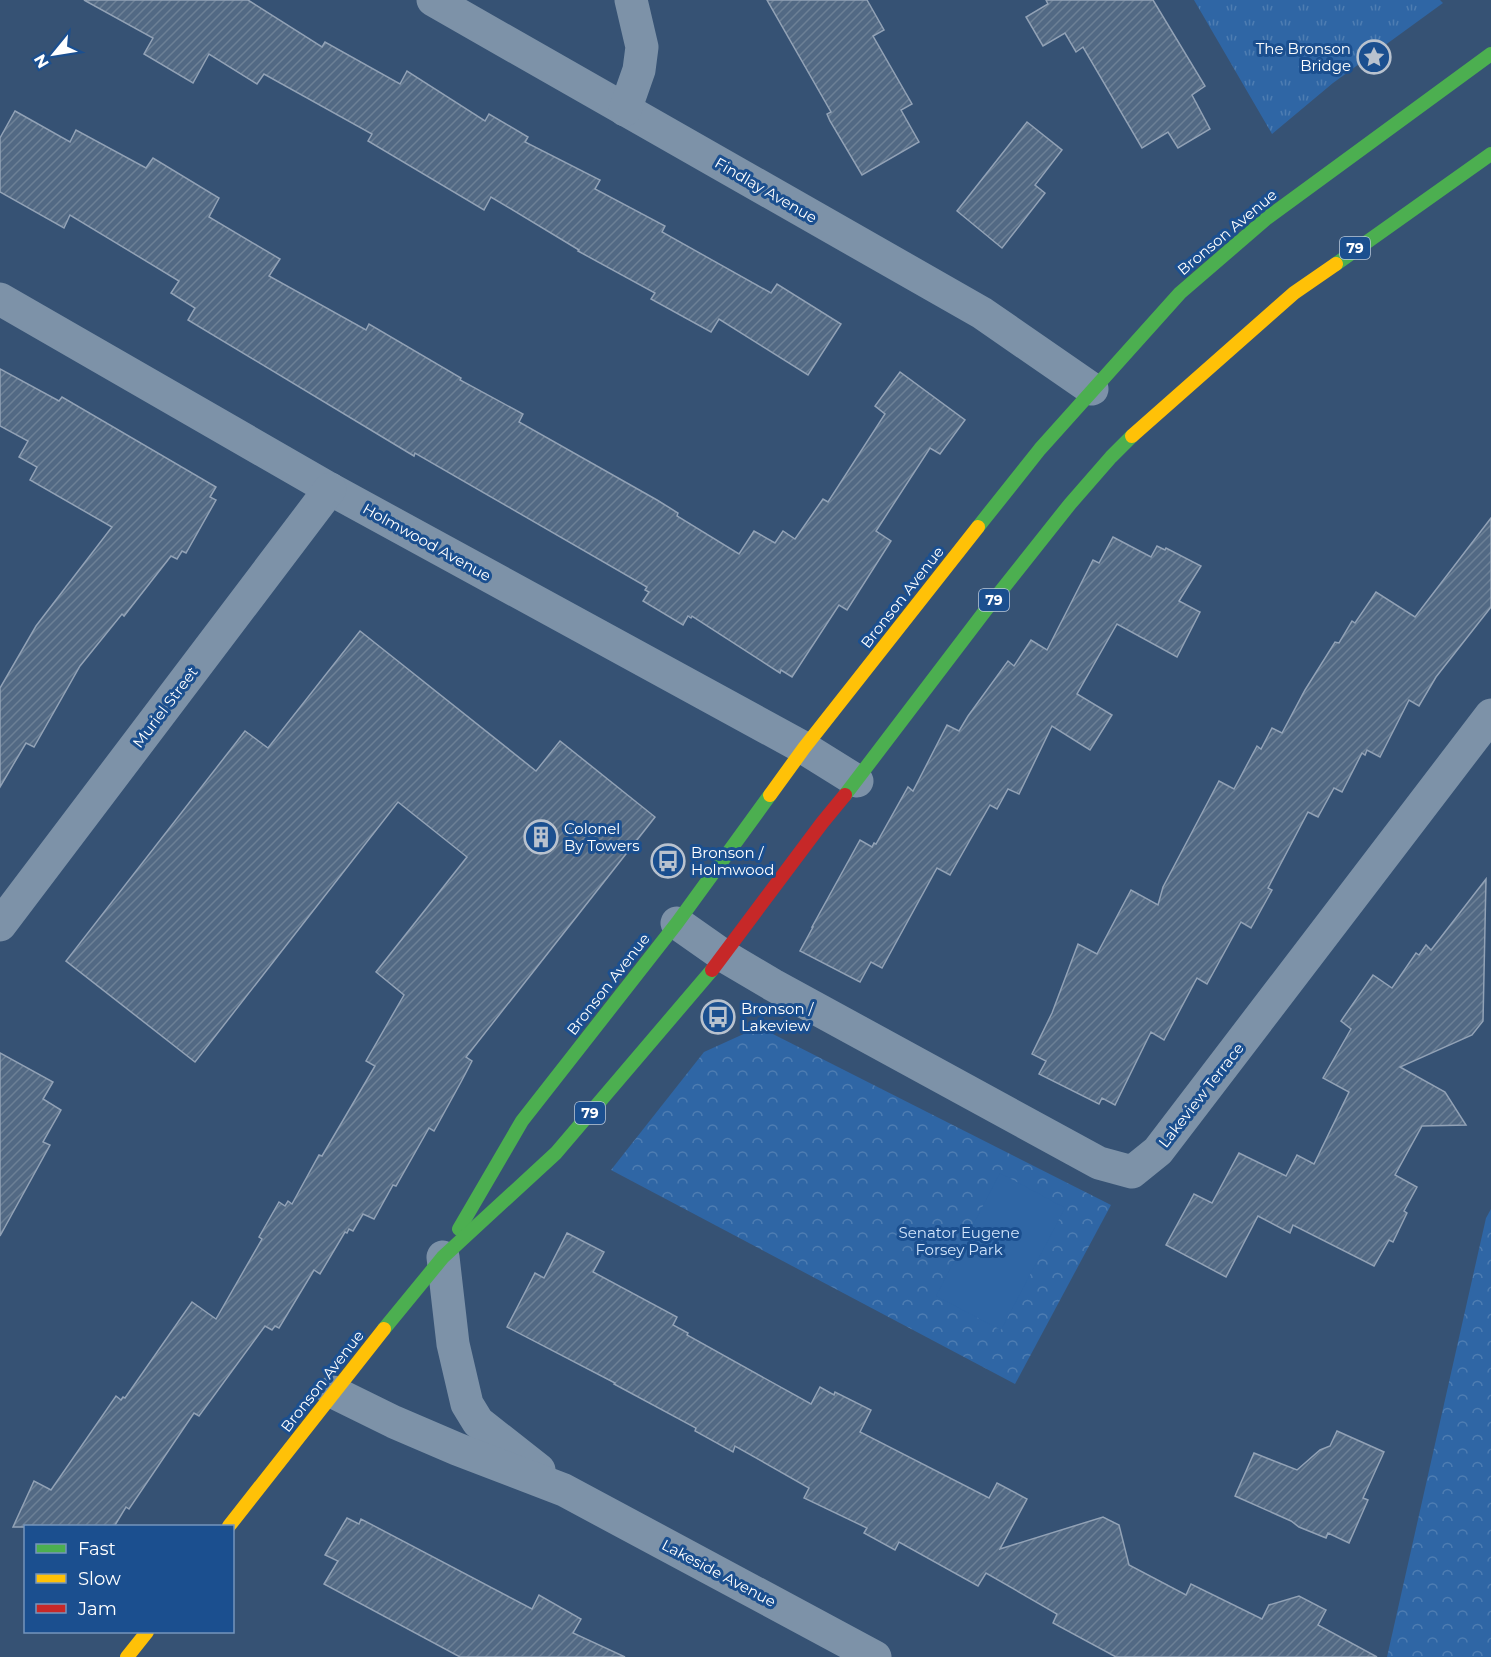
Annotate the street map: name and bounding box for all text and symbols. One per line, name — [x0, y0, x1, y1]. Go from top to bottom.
north arrow — [24, 24, 84, 84]
place label: The Bronson Bridge — [1256, 39, 1351, 75]
place icon: The Bronson Bridge — [1356, 39, 1392, 75]
text: N — [30, 51, 53, 72]
street label: Findlay Avenue — [711, 153, 821, 227]
street label: Bronson Avenue — [1173, 185, 1281, 279]
road number: 79 — [1340, 237, 1370, 259]
street label: Holmwood Avenue — [359, 499, 495, 585]
street label: Bronson Avenue — [856, 542, 948, 652]
road number: 79 — [979, 589, 1009, 611]
street label: Muriel Street — [128, 663, 202, 751]
building icon: Colonel By Towers — [523, 819, 559, 855]
place label: Colonel By Towers — [564, 819, 640, 855]
bus stop icon: Bronson / Holmwood — [650, 843, 686, 879]
place label: Bronson / Holmwood — [691, 843, 774, 879]
street label: Bronson Avenue — [562, 929, 654, 1039]
bus stop icon: Bronson / Lakeview — [700, 999, 736, 1035]
place label: Bronson / Lakeview — [741, 999, 814, 1035]
street label: Lakeview Terrace — [1154, 1039, 1248, 1151]
road number: 79 — [575, 1102, 605, 1124]
park label: Senator Eugene Forsey Park — [899, 1223, 1019, 1259]
street label: Bronson Avenue — [276, 1326, 368, 1436]
legend — [24, 1525, 234, 1633]
street label: Lakeside Avenue — [659, 1535, 779, 1611]
text: Fast — [78, 1538, 116, 1560]
text: Slow — [78, 1568, 121, 1590]
text: Jam — [77, 1598, 117, 1620]

